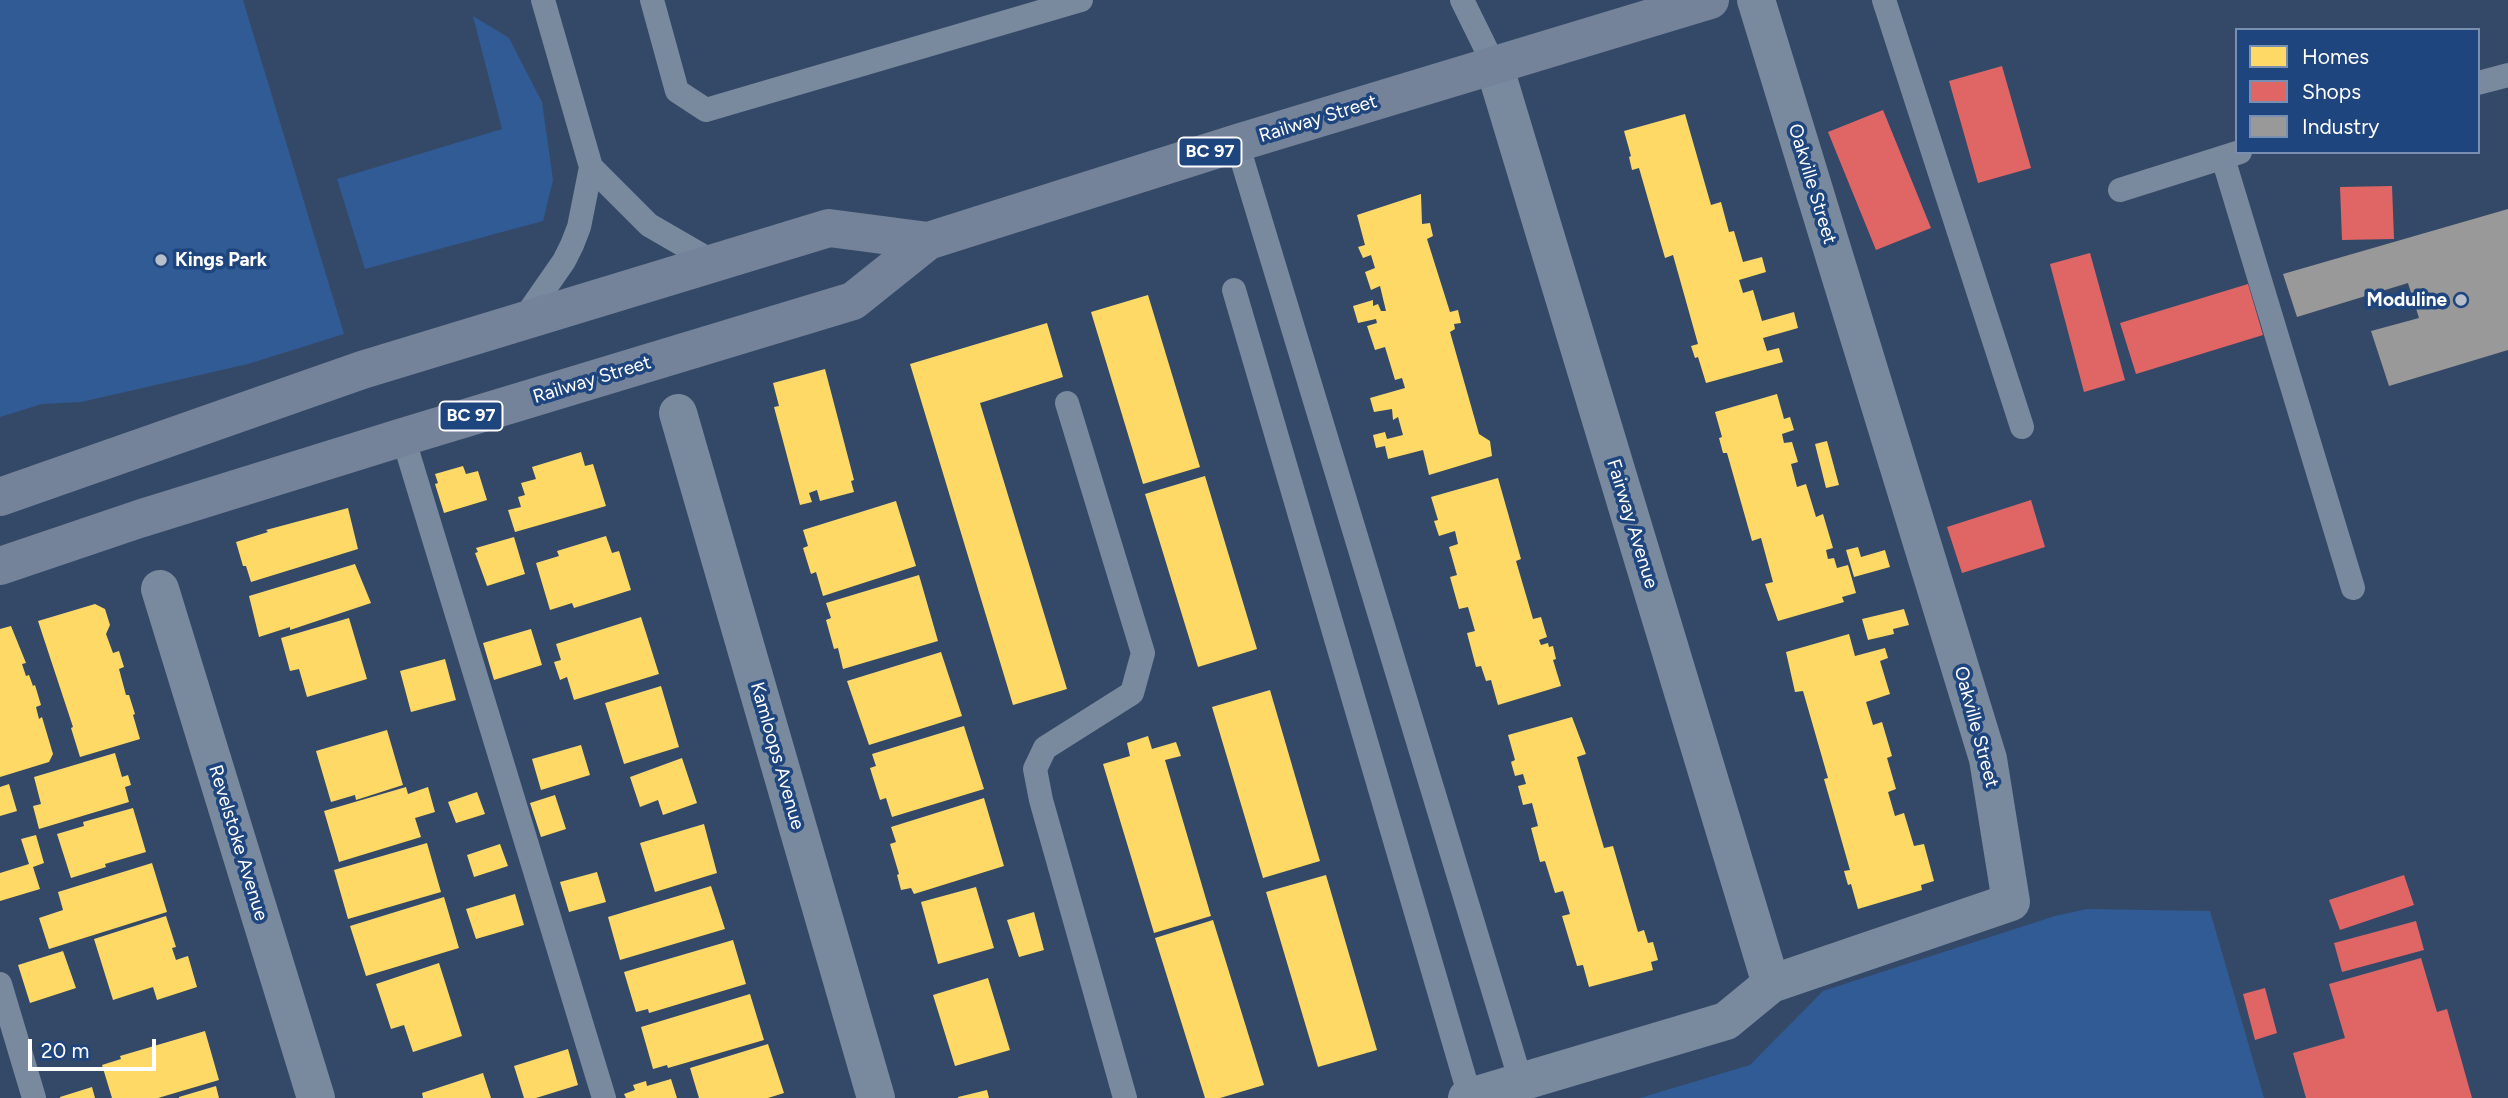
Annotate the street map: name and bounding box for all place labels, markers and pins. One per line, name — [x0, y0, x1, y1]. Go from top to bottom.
place label: Kings Park — [175, 249, 267, 271]
marker: Kings Park — [153, 252, 169, 268]
place label: Moduline — [2367, 289, 2447, 311]
marker: Moduline — [2453, 292, 2469, 308]

